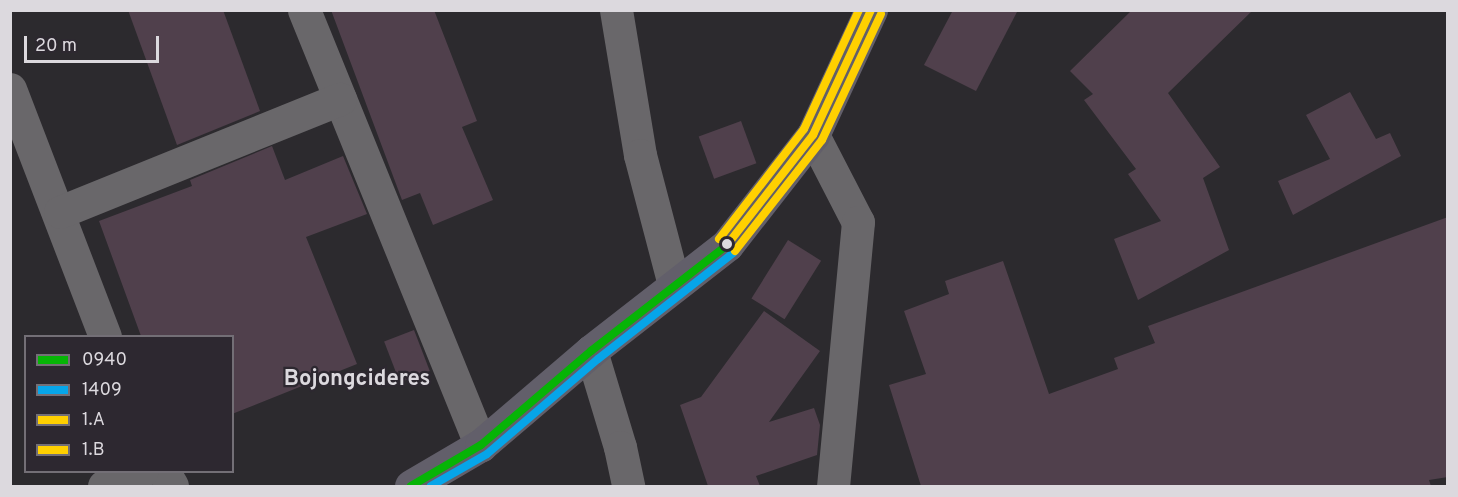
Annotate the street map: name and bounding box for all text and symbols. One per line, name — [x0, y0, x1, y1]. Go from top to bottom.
scale bar — [27, 24, 162, 62]
text: 20 m — [35, 35, 77, 58]
unlabelled marker — [721, 238, 733, 250]
legend — [24, 335, 234, 473]
text: 0940 — [82, 349, 127, 372]
district label: Bojongcideres — [284, 367, 430, 393]
text: 1409 — [82, 379, 122, 402]
text: 1.A — [82, 409, 105, 432]
text: 1.B — [82, 439, 104, 462]

